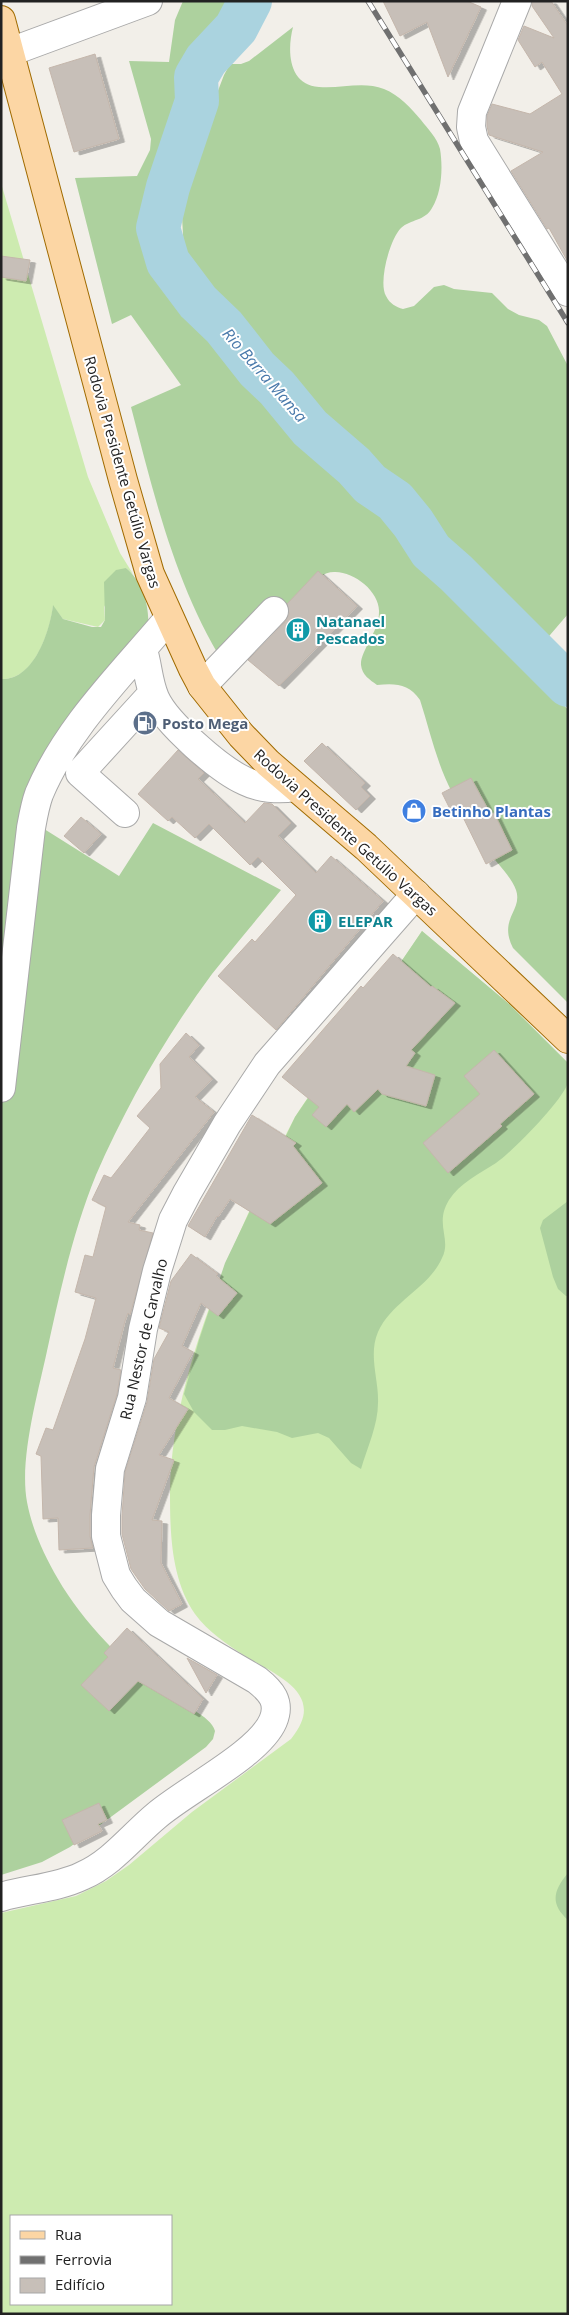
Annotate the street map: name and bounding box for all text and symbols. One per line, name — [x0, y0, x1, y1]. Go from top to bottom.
water label: Rio Barra Mansa — [218, 323, 312, 427]
street label: Rodovia Presidente Getúlio Vargas — [80, 354, 166, 590]
place label: Natanael Pescados — [316, 611, 385, 648]
building icon: Natanael Pescados — [285, 617, 311, 643]
fuel station icon: Posto Mega — [132, 710, 158, 736]
place label: Posto Mega — [162, 713, 248, 733]
street label: Rodovia Presidente Getúlio Vargas — [250, 744, 442, 920]
shop icon: Betinho Plantas — [401, 798, 427, 824]
place label: Betinho Plantas — [432, 801, 551, 821]
building icon: ELEPAR — [307, 908, 333, 934]
place label: ELEPAR — [338, 911, 393, 931]
street label: Rua Nestor de Carvalho — [115, 1256, 171, 1422]
legend — [10, 2215, 172, 2305]
text: Rua — [55, 2224, 82, 2244]
text: Ferrovia — [55, 2249, 112, 2269]
text: Edifício — [55, 2274, 105, 2294]

